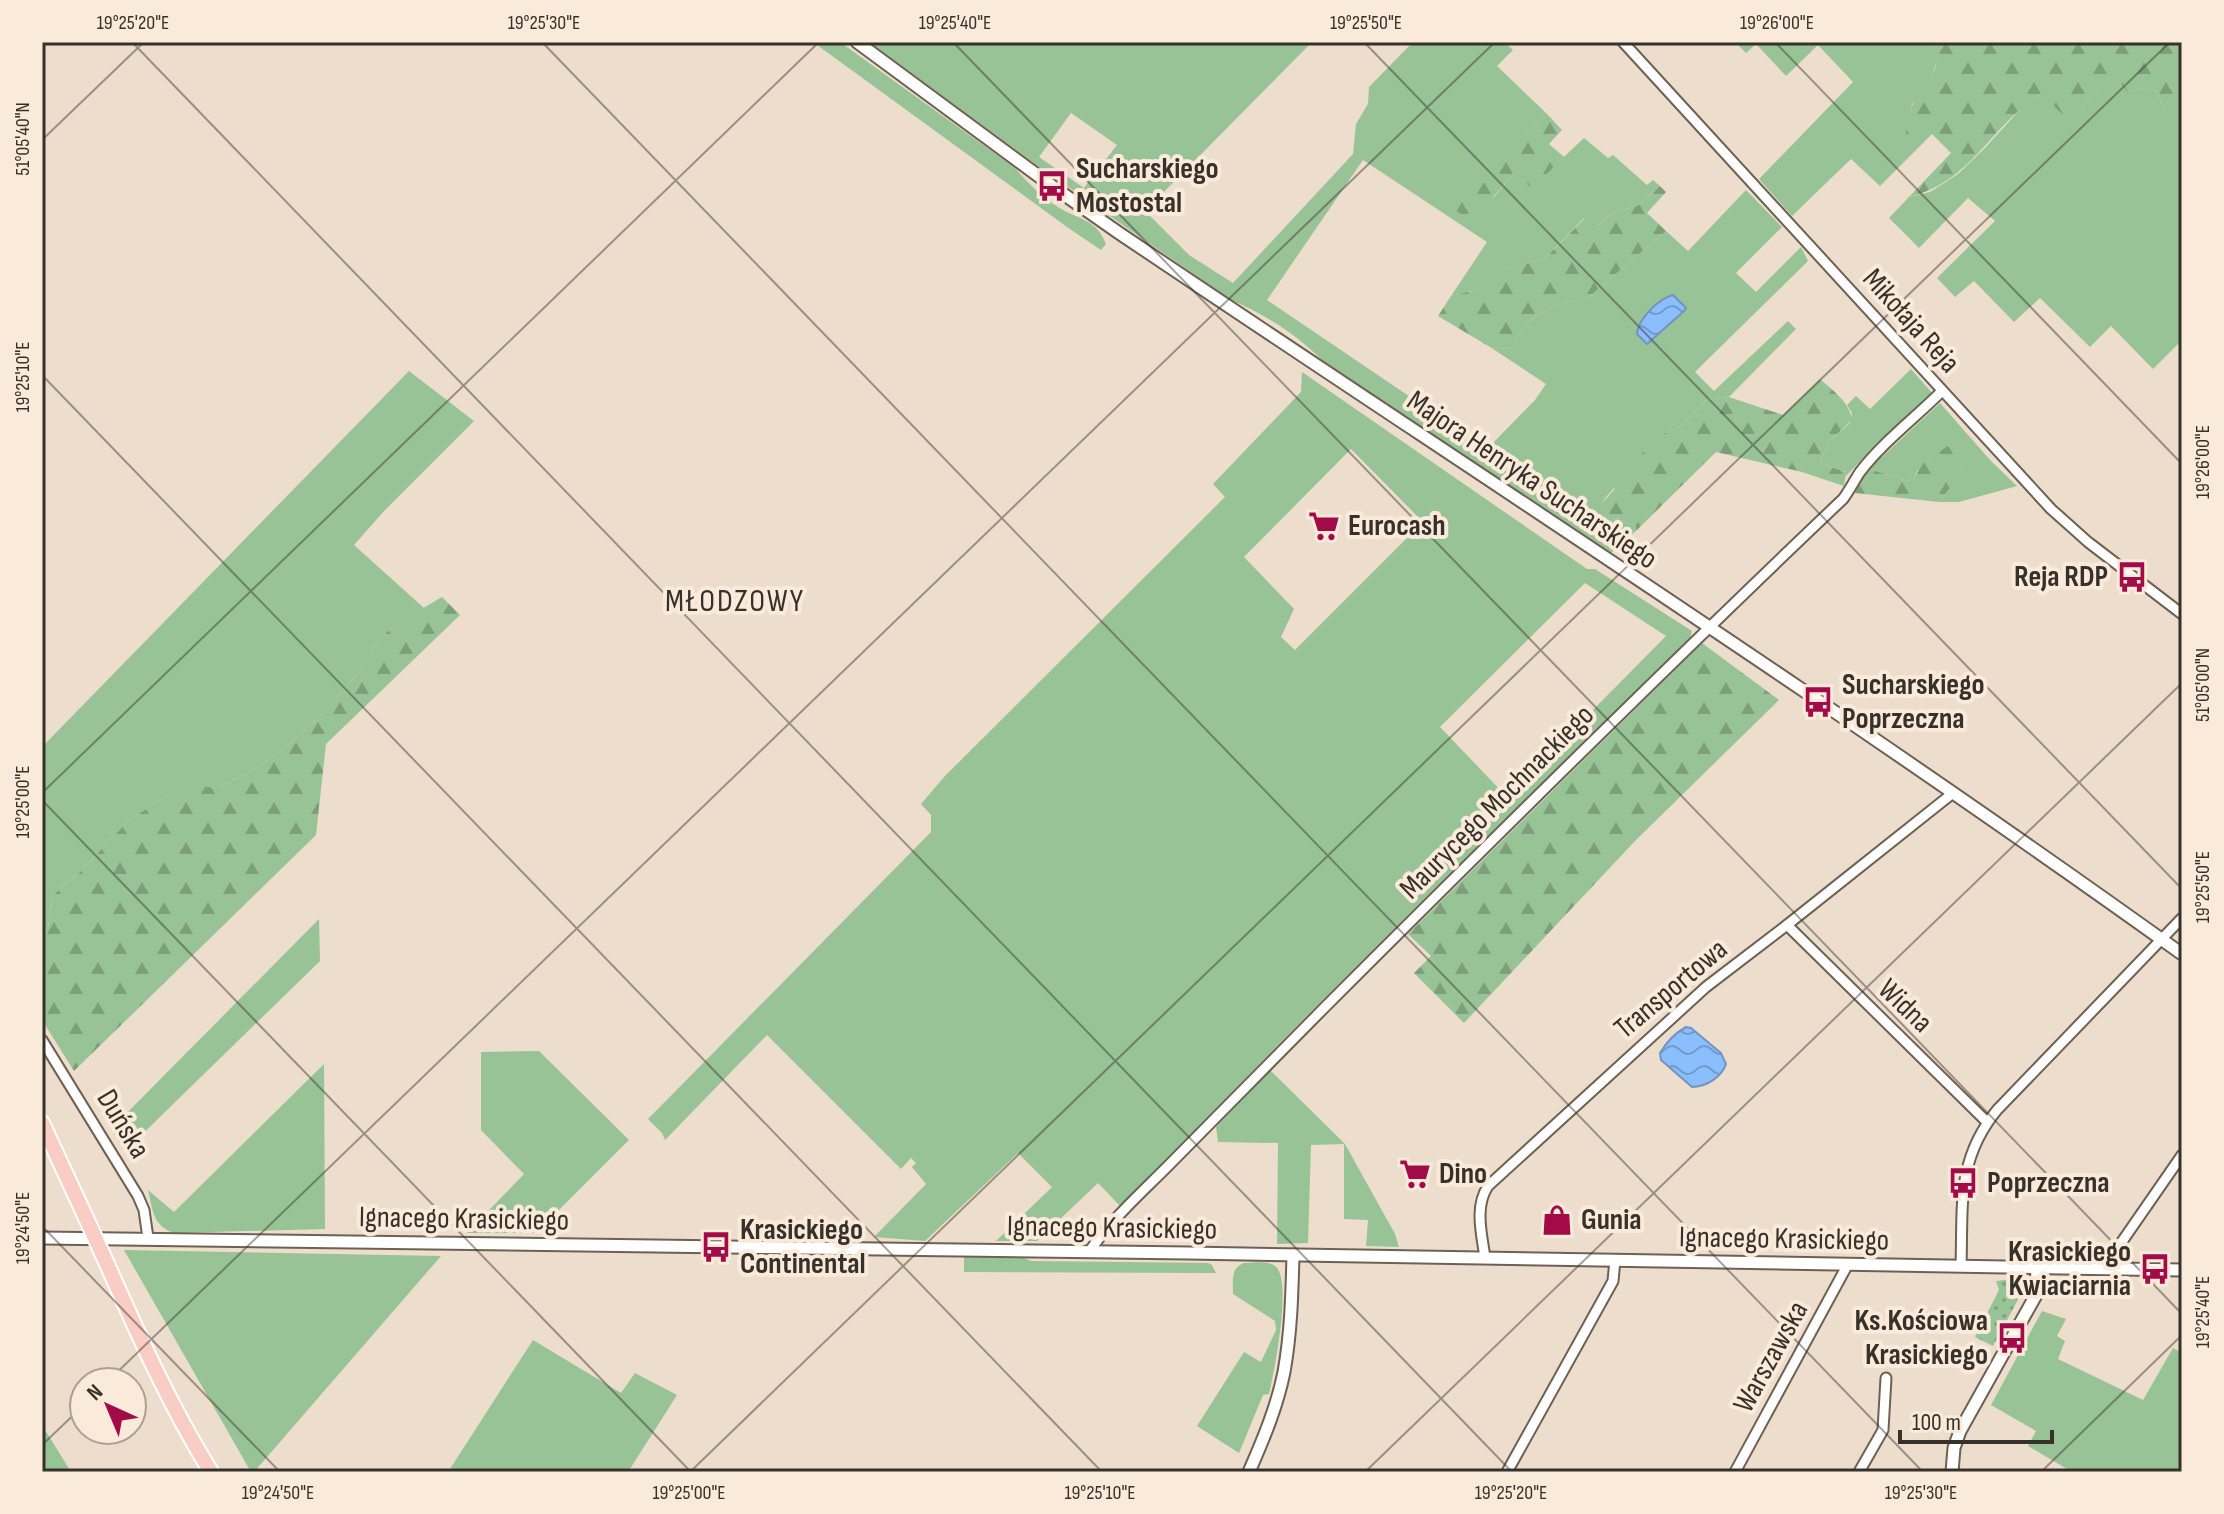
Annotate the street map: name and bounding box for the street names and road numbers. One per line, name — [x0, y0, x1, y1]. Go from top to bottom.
street label: Mikołaja Reja — [1855, 261, 1967, 381]
street label: Majora Henryka Sucharskiego — [1400, 383, 1664, 577]
street label: Maurycego Mochnackiego — [1392, 697, 1602, 907]
street label: Transportowa — [1607, 931, 1735, 1047]
street label: Widna — [1870, 972, 1940, 1040]
street label: Duńska — [89, 1083, 157, 1165]
street label: Ignacego Krasickiego — [359, 1199, 569, 1239]
street label: Ignacego Krasickiego — [1007, 1208, 1217, 1248]
street label: Ignacego Krasickiego — [1679, 1219, 1889, 1259]
street label: Warszawska — [1726, 1295, 1816, 1419]

